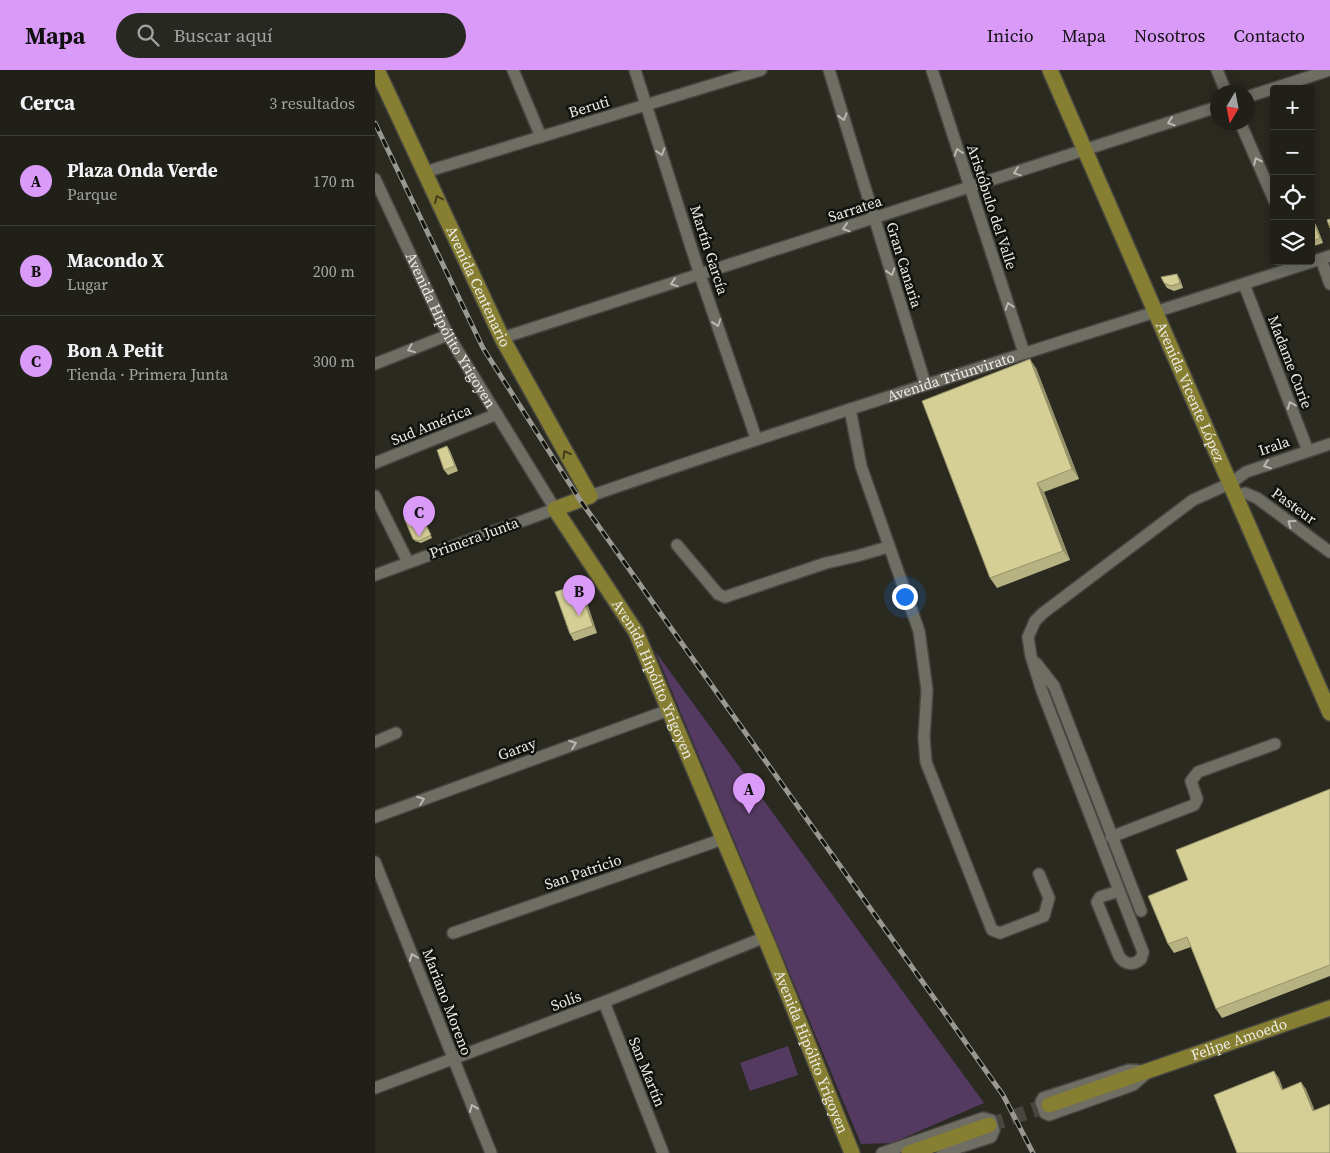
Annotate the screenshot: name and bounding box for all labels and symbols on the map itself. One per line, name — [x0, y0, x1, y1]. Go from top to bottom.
north arrow — [1210, 85, 1255, 130]
street label: Beruti — [566, 90, 612, 123]
one-way arrow — [838, 112, 848, 120]
one-way arrow — [1167, 116, 1176, 126]
street label: Aristóbulo del Valle — [962, 142, 1023, 272]
one-way arrow — [656, 147, 666, 156]
one-way arrow — [954, 148, 964, 157]
one-way arrow — [1252, 157, 1263, 166]
one-way arrow — [1013, 167, 1021, 177]
street label: Sarratea — [825, 190, 885, 227]
one-way arrow — [434, 196, 444, 205]
street label: Martín García — [685, 202, 734, 298]
street label: Gran Canaria — [881, 219, 928, 311]
street label: Avenida Centenario — [441, 222, 516, 351]
one-way arrow — [842, 223, 850, 233]
street label: Avenida Hipólito Yrigoyen — [401, 248, 501, 412]
one-way arrow — [885, 267, 895, 276]
one-way arrow — [670, 277, 679, 287]
one-way arrow — [1005, 303, 1015, 311]
street label: Madame Curie — [1263, 312, 1318, 412]
one-way arrow — [711, 318, 721, 327]
street label: Avenida Vicente López — [1151, 318, 1230, 465]
one-way arrow — [408, 343, 416, 353]
street label: Avenida Triunvirato — [884, 346, 1017, 407]
street label: Sud América — [387, 399, 474, 450]
one-way arrow — [1287, 401, 1297, 410]
street label: Irala — [1256, 430, 1292, 461]
one-way arrow — [562, 450, 572, 459]
one-way arrow — [1263, 459, 1272, 469]
street label: Pasteur — [1268, 482, 1321, 529]
pin: C — [403, 496, 435, 537]
street label: Primera Junta — [426, 512, 522, 563]
one-way arrow — [1288, 520, 1297, 528]
pin: B — [563, 575, 595, 616]
your location — [892, 584, 918, 610]
street label: Avenida Hipólito Yrigoyen — [607, 595, 699, 762]
street label: Garay — [495, 732, 539, 765]
one-way arrow — [569, 740, 577, 750]
pin: A — [733, 773, 765, 814]
one-way arrow — [416, 796, 425, 806]
street label: San Patricio — [542, 849, 624, 894]
street label: Mariano Moreno — [417, 945, 477, 1058]
one-way arrow — [409, 953, 419, 961]
street label: Avenida Hipólito Yrigoyen — [769, 967, 854, 1136]
street label: Solís — [547, 985, 584, 1016]
street label: Felipe Amoedo — [1188, 1013, 1290, 1065]
street label: San Martín — [624, 1034, 671, 1110]
one-way arrow — [468, 1104, 479, 1113]

